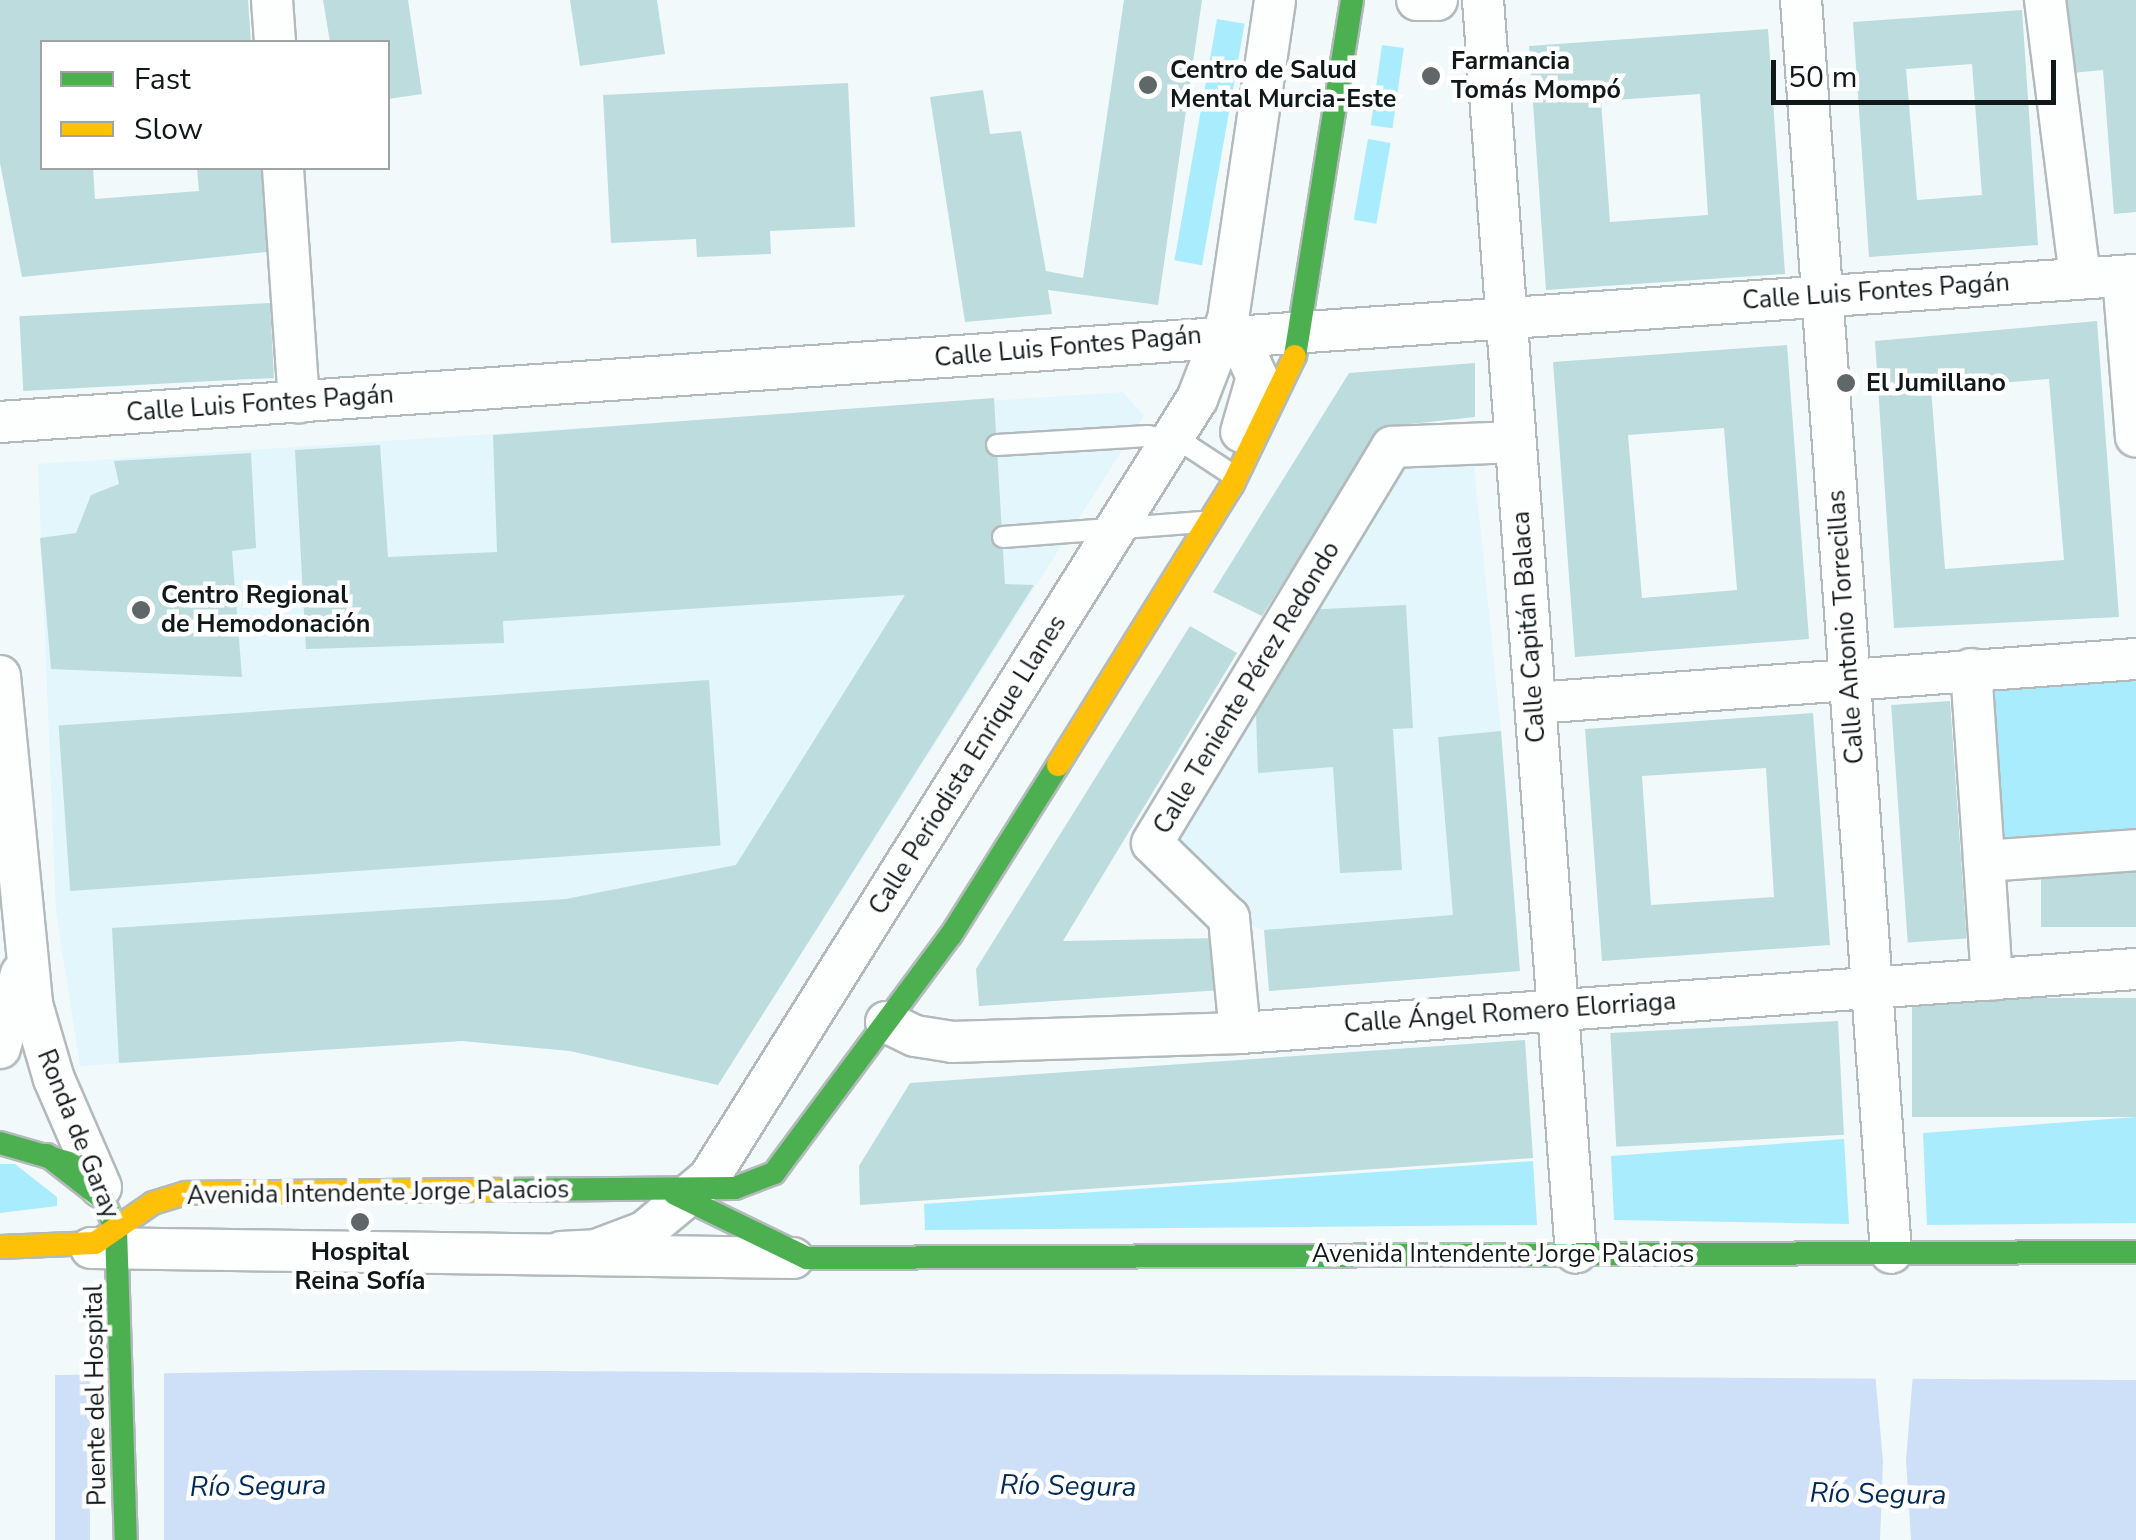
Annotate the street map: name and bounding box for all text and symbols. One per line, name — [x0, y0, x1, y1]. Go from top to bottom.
legend — [40, 40, 390, 170]
scale bar — [1776, 40, 2061, 102]
place label: Farmancia Tomás Mompó — [1451, 47, 1621, 106]
place label: Centro de Salud Mental Murcia-Este — [1170, 56, 1396, 115]
text: 50 m — [1788, 57, 1857, 98]
text: Fast — [134, 59, 191, 100]
marker: Farmancia Tomás Mompó — [1420, 65, 1442, 87]
marker: Centro de Salud Mental Murcia-Este — [1135, 72, 1161, 98]
text: Slow — [134, 109, 203, 150]
street label: Calle Luis Fontes Pagán — [1741, 268, 2011, 316]
street label: Calle Luis Fontes Pagán — [933, 320, 1203, 374]
place label: El Jumillano — [1866, 368, 2006, 398]
marker: El Jumillano — [1835, 372, 1857, 394]
street label: Calle Luis Fontes Pagán — [125, 380, 395, 428]
street label: Calle Antonio Torrecillas — [1821, 489, 1871, 765]
street label: Calle Capitán Balaca — [1506, 510, 1552, 744]
street label: Calle Teniente Pérez Redondo — [1148, 536, 1346, 840]
place label: Centro Regional de Hemodonación — [161, 581, 370, 640]
marker: Centro Regional de Hemodonación — [130, 599, 152, 621]
street label: Calle Periodista Enrique Llanes — [863, 610, 1073, 920]
street label: Calle Ángel Romero Elorriaga — [1343, 986, 1677, 1040]
street label: Ronda de Garay — [31, 1045, 125, 1223]
street label: Avenida Intendente Jorge Palacios — [186, 1175, 570, 1211]
marker: Hospital Reina Sofía — [349, 1211, 371, 1233]
place label: Hospital Reina Sofía — [295, 1238, 425, 1297]
street label: Avenida Intendente Jorge Palacios — [1312, 1239, 1694, 1269]
street label: Puente del Hospital — [79, 1284, 113, 1506]
water label: Río Segura — [189, 1468, 327, 1504]
water label: Río Segura — [999, 1468, 1137, 1504]
water label: Río Segura — [1809, 1476, 1947, 1512]

